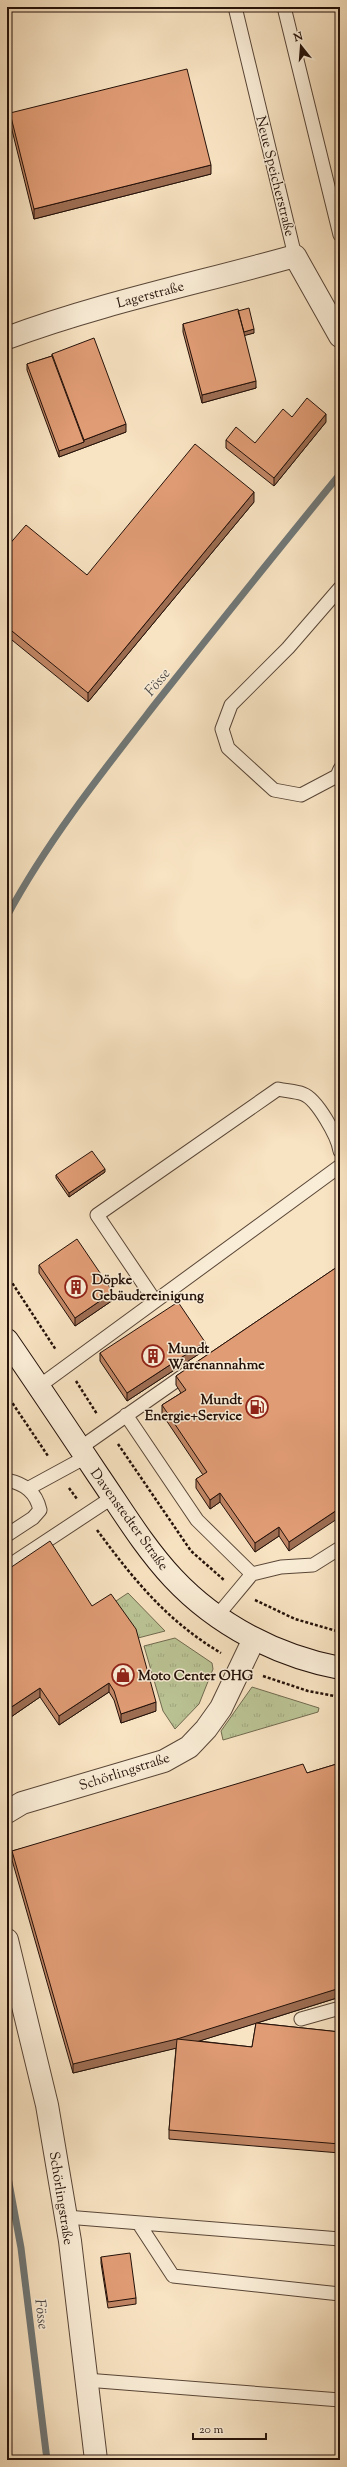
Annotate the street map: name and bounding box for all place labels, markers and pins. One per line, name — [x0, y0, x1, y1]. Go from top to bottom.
place label: Döpke Gebäudereinigung — [92, 1271, 204, 1307]
building icon: Döpke Gebäudereinigung — [63, 1274, 89, 1300]
place label: Mundt Warenannahme — [168, 1340, 265, 1376]
building icon: Mundt Warenannahme — [140, 1343, 166, 1369]
place label: Mundt Energie+Service — [145, 1391, 242, 1427]
fuel station icon: Mundt Energie+Service — [244, 1394, 270, 1420]
shop icon: Moto Center OHG — [110, 1662, 136, 1688]
place label: Moto Center OHG — [138, 1667, 254, 1687]

